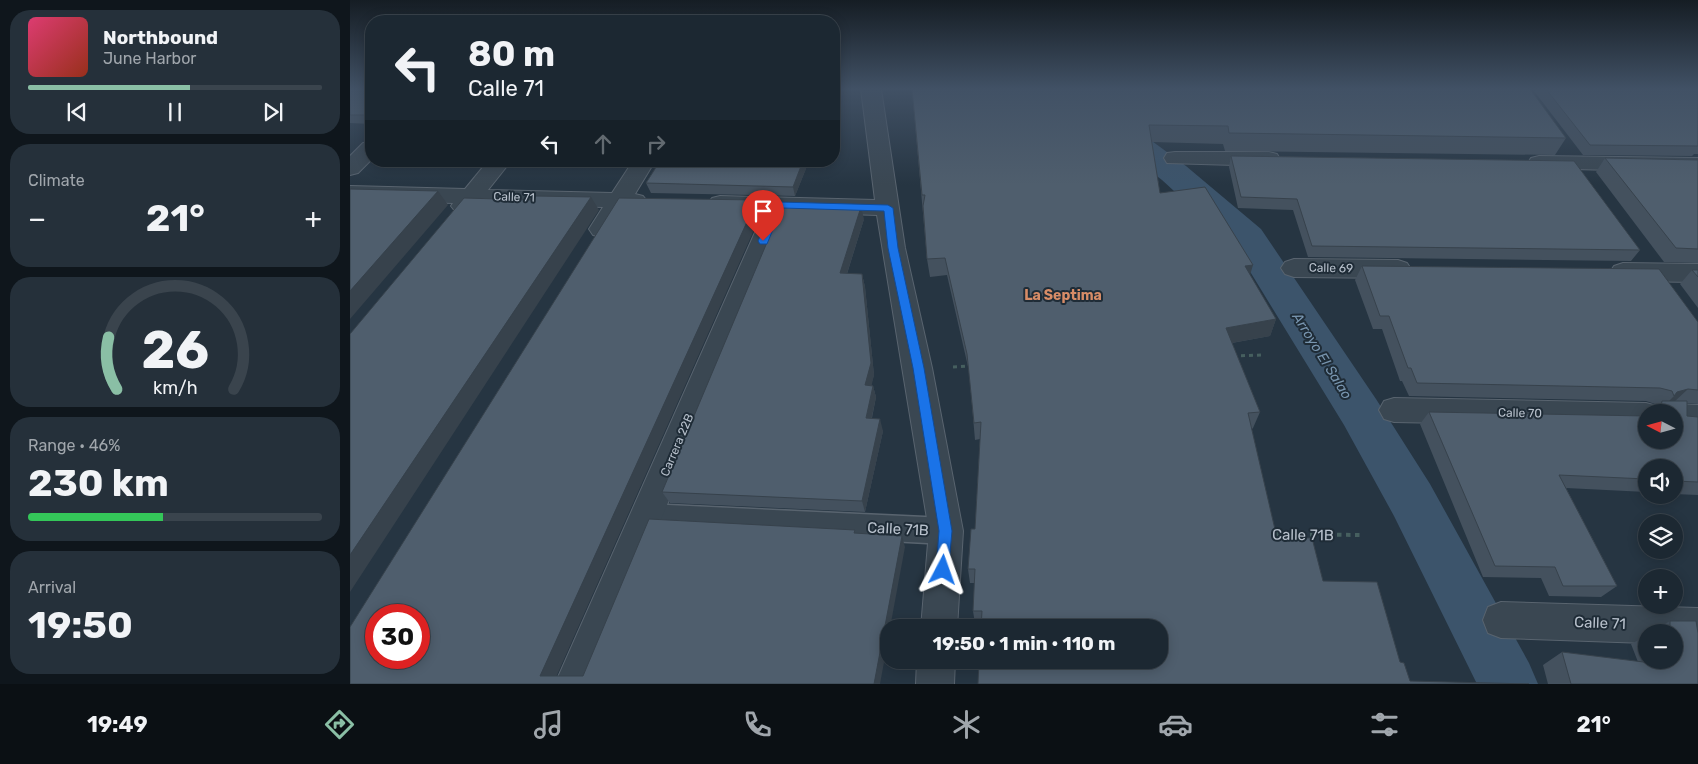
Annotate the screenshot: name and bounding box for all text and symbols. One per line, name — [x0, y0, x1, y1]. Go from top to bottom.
text: Northbound — [103, 26, 218, 49]
text: 80 m — [468, 33, 555, 75]
icon: left — [385, 35, 450, 100]
text: June Harbor — [103, 49, 196, 68]
text: Calle 71 — [468, 75, 544, 102]
icon: previous — [63, 98, 91, 126]
icon: pause — [161, 98, 189, 126]
icon: next — [259, 98, 287, 126]
icon: left — [536, 130, 564, 158]
icon: ahead — [589, 130, 617, 158]
icon: right — [642, 130, 670, 158]
text: Climate — [28, 171, 85, 190]
street label: Calle 71 — [493, 189, 535, 205]
pin — [742, 190, 784, 241]
text: 21° — [146, 195, 205, 241]
icon: arrive — [749, 197, 777, 225]
text: − — [28, 202, 46, 235]
text: + — [305, 202, 322, 235]
street label: Calle 69 — [1309, 261, 1353, 275]
district label: La Septima — [1024, 287, 1102, 304]
water label: Arroyo El Salao — [1288, 309, 1355, 402]
text: 26 — [141, 319, 209, 381]
text: km/h — [153, 377, 197, 398]
north arrow — [1638, 404, 1682, 449]
map controls — [1638, 404, 1683, 669]
street label: Calle 70 — [1498, 406, 1542, 420]
street label: Carrera 22B — [658, 412, 696, 478]
text: Range · 46% — [28, 436, 120, 455]
button: sound — [1638, 459, 1683, 504]
text: 230 km — [28, 460, 169, 506]
button: layers — [1638, 514, 1683, 559]
street label: Calle 71B — [867, 518, 929, 540]
street label: Calle 71B — [1272, 525, 1334, 545]
position arrow — [916, 543, 968, 595]
button: + — [1638, 569, 1683, 614]
text: Arrival — [28, 578, 76, 597]
text: 19:50 — [28, 602, 133, 648]
speed limit sign: 30 — [365, 604, 430, 669]
street label: Calle 71 — [1574, 613, 1626, 633]
button: − — [1638, 624, 1683, 669]
text: 19:50 · 1 min · 110 m — [933, 632, 1115, 655]
icon: directions — [322, 707, 357, 742]
icon: music — [531, 707, 566, 742]
icon: phone — [740, 707, 775, 742]
icon: climate — [949, 707, 984, 742]
icon: car — [1158, 707, 1193, 742]
icon: filters — [1367, 707, 1402, 742]
text: 19:49 — [87, 711, 148, 738]
text: 21° — [1577, 711, 1611, 738]

